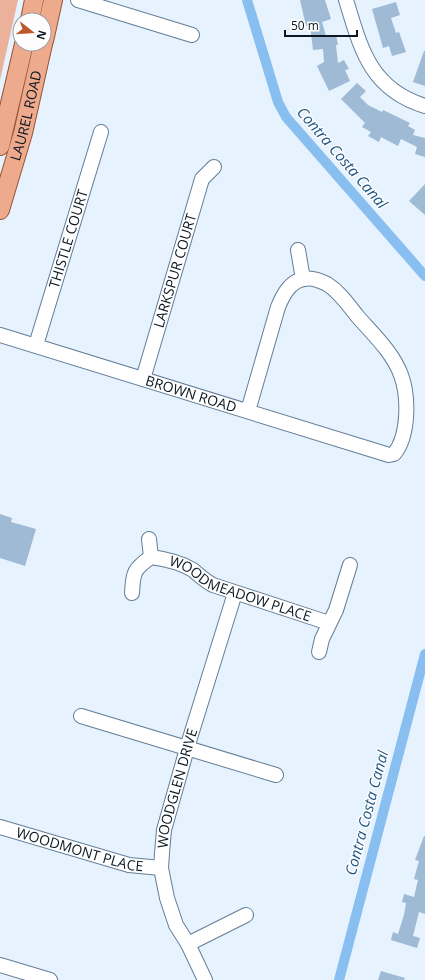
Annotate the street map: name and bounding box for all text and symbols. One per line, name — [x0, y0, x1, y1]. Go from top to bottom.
north arrow — [12, 12, 52, 52]
scale bar — [285, 12, 357, 38]
text: 50 m — [291, 17, 319, 34]
text: N — [34, 29, 51, 42]
street label: LAUREL ROAD — [5, 69, 46, 163]
water label: Contra Costa Canal — [293, 102, 393, 213]
street label: THISTLE COURT — [44, 187, 92, 290]
street label: LARKSPUR COURT — [149, 211, 200, 330]
street label: BROWN ROAD — [143, 371, 239, 416]
street label: WOODMEADOW PLACE — [167, 551, 314, 626]
street label: WOODGLEN DRIVE — [152, 726, 201, 849]
water label: Contra Costa Canal — [340, 747, 393, 877]
street label: WOODMONT PLACE — [14, 822, 144, 875]

